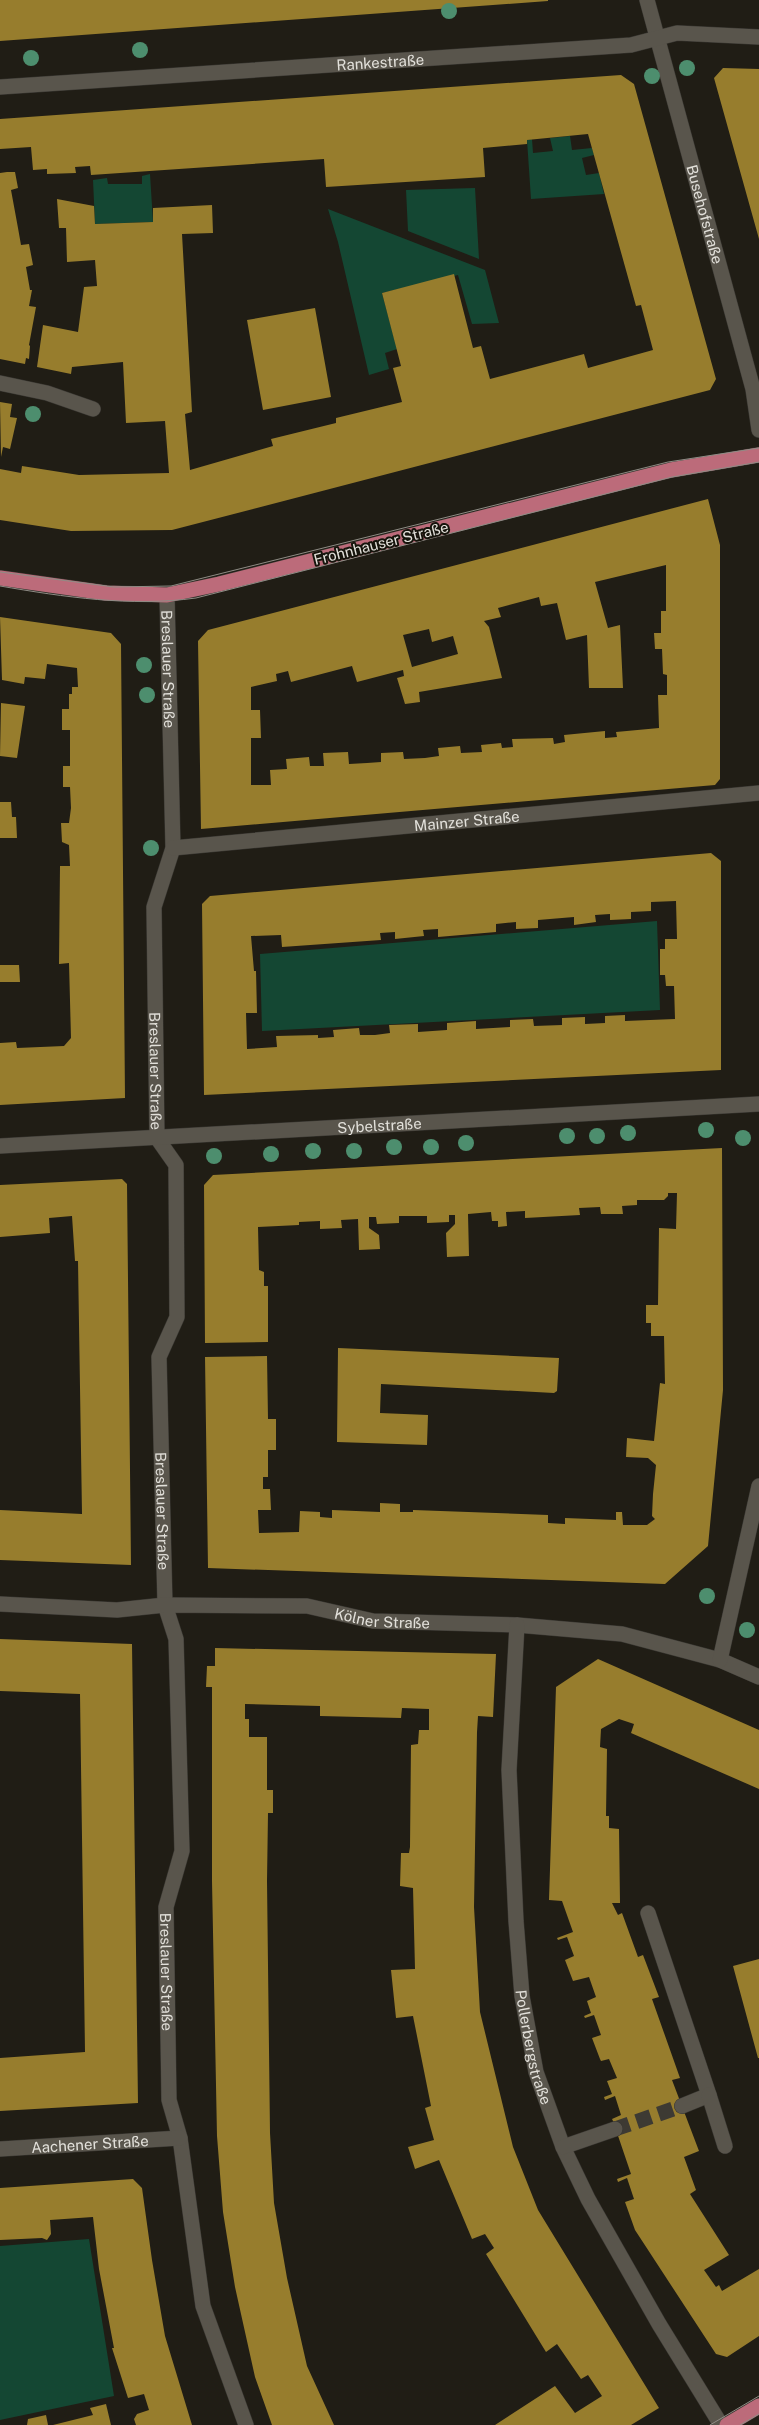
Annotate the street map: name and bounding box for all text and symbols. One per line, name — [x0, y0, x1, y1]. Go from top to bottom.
street label: Rankestraße — [336, 50, 425, 73]
street label: Busehofstraße — [684, 163, 727, 266]
street label: Frohnhauser Straße — [312, 518, 450, 568]
street label: Breslauer Straße — [159, 610, 179, 728]
street label: Mainzer Straße — [413, 807, 520, 834]
street label: Breslauer Straße — [147, 1012, 165, 1130]
street label: Sybelstraße — [337, 1114, 422, 1136]
street label: Breslauer Straße — [153, 1452, 173, 1570]
street label: Kölner Straße — [333, 1604, 430, 1631]
street label: Breslauer Straße — [158, 1913, 176, 2031]
street label: Pollerbergstraße — [513, 1989, 555, 2107]
street label: Aachener Straße — [31, 2131, 149, 2156]

